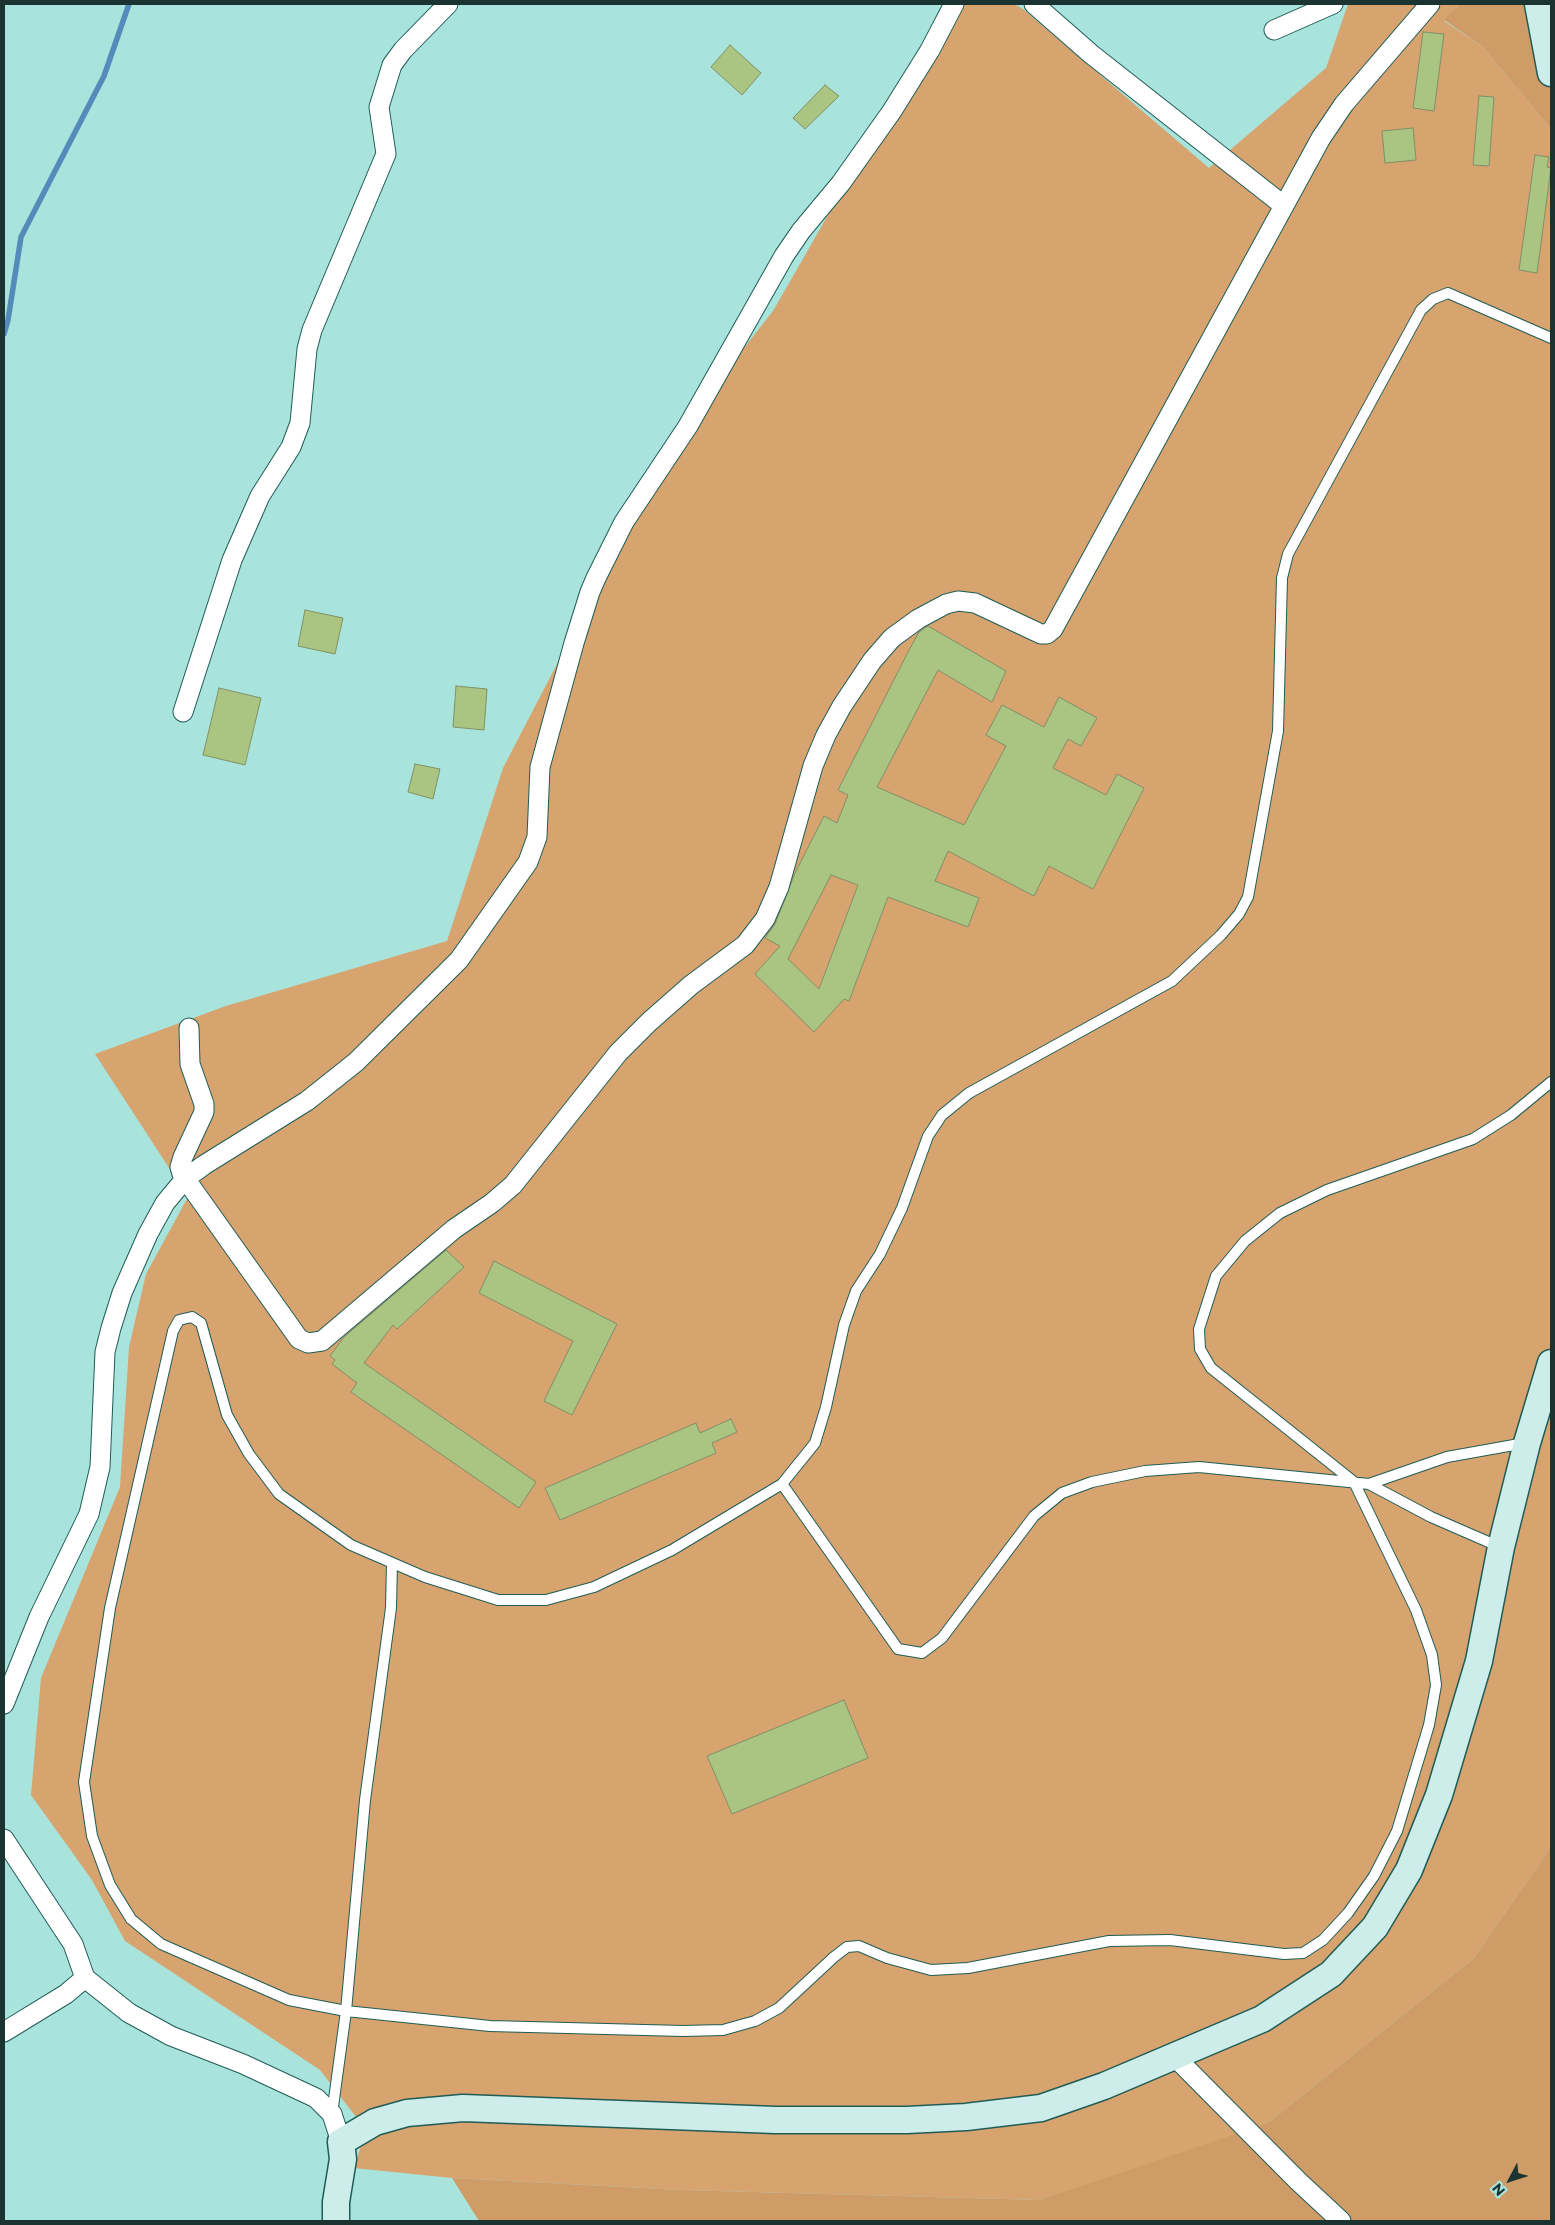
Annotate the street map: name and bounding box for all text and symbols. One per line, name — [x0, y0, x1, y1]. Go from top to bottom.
north arrow — [1485, 2155, 1535, 2205]
text: N — [1488, 2180, 1509, 2200]

